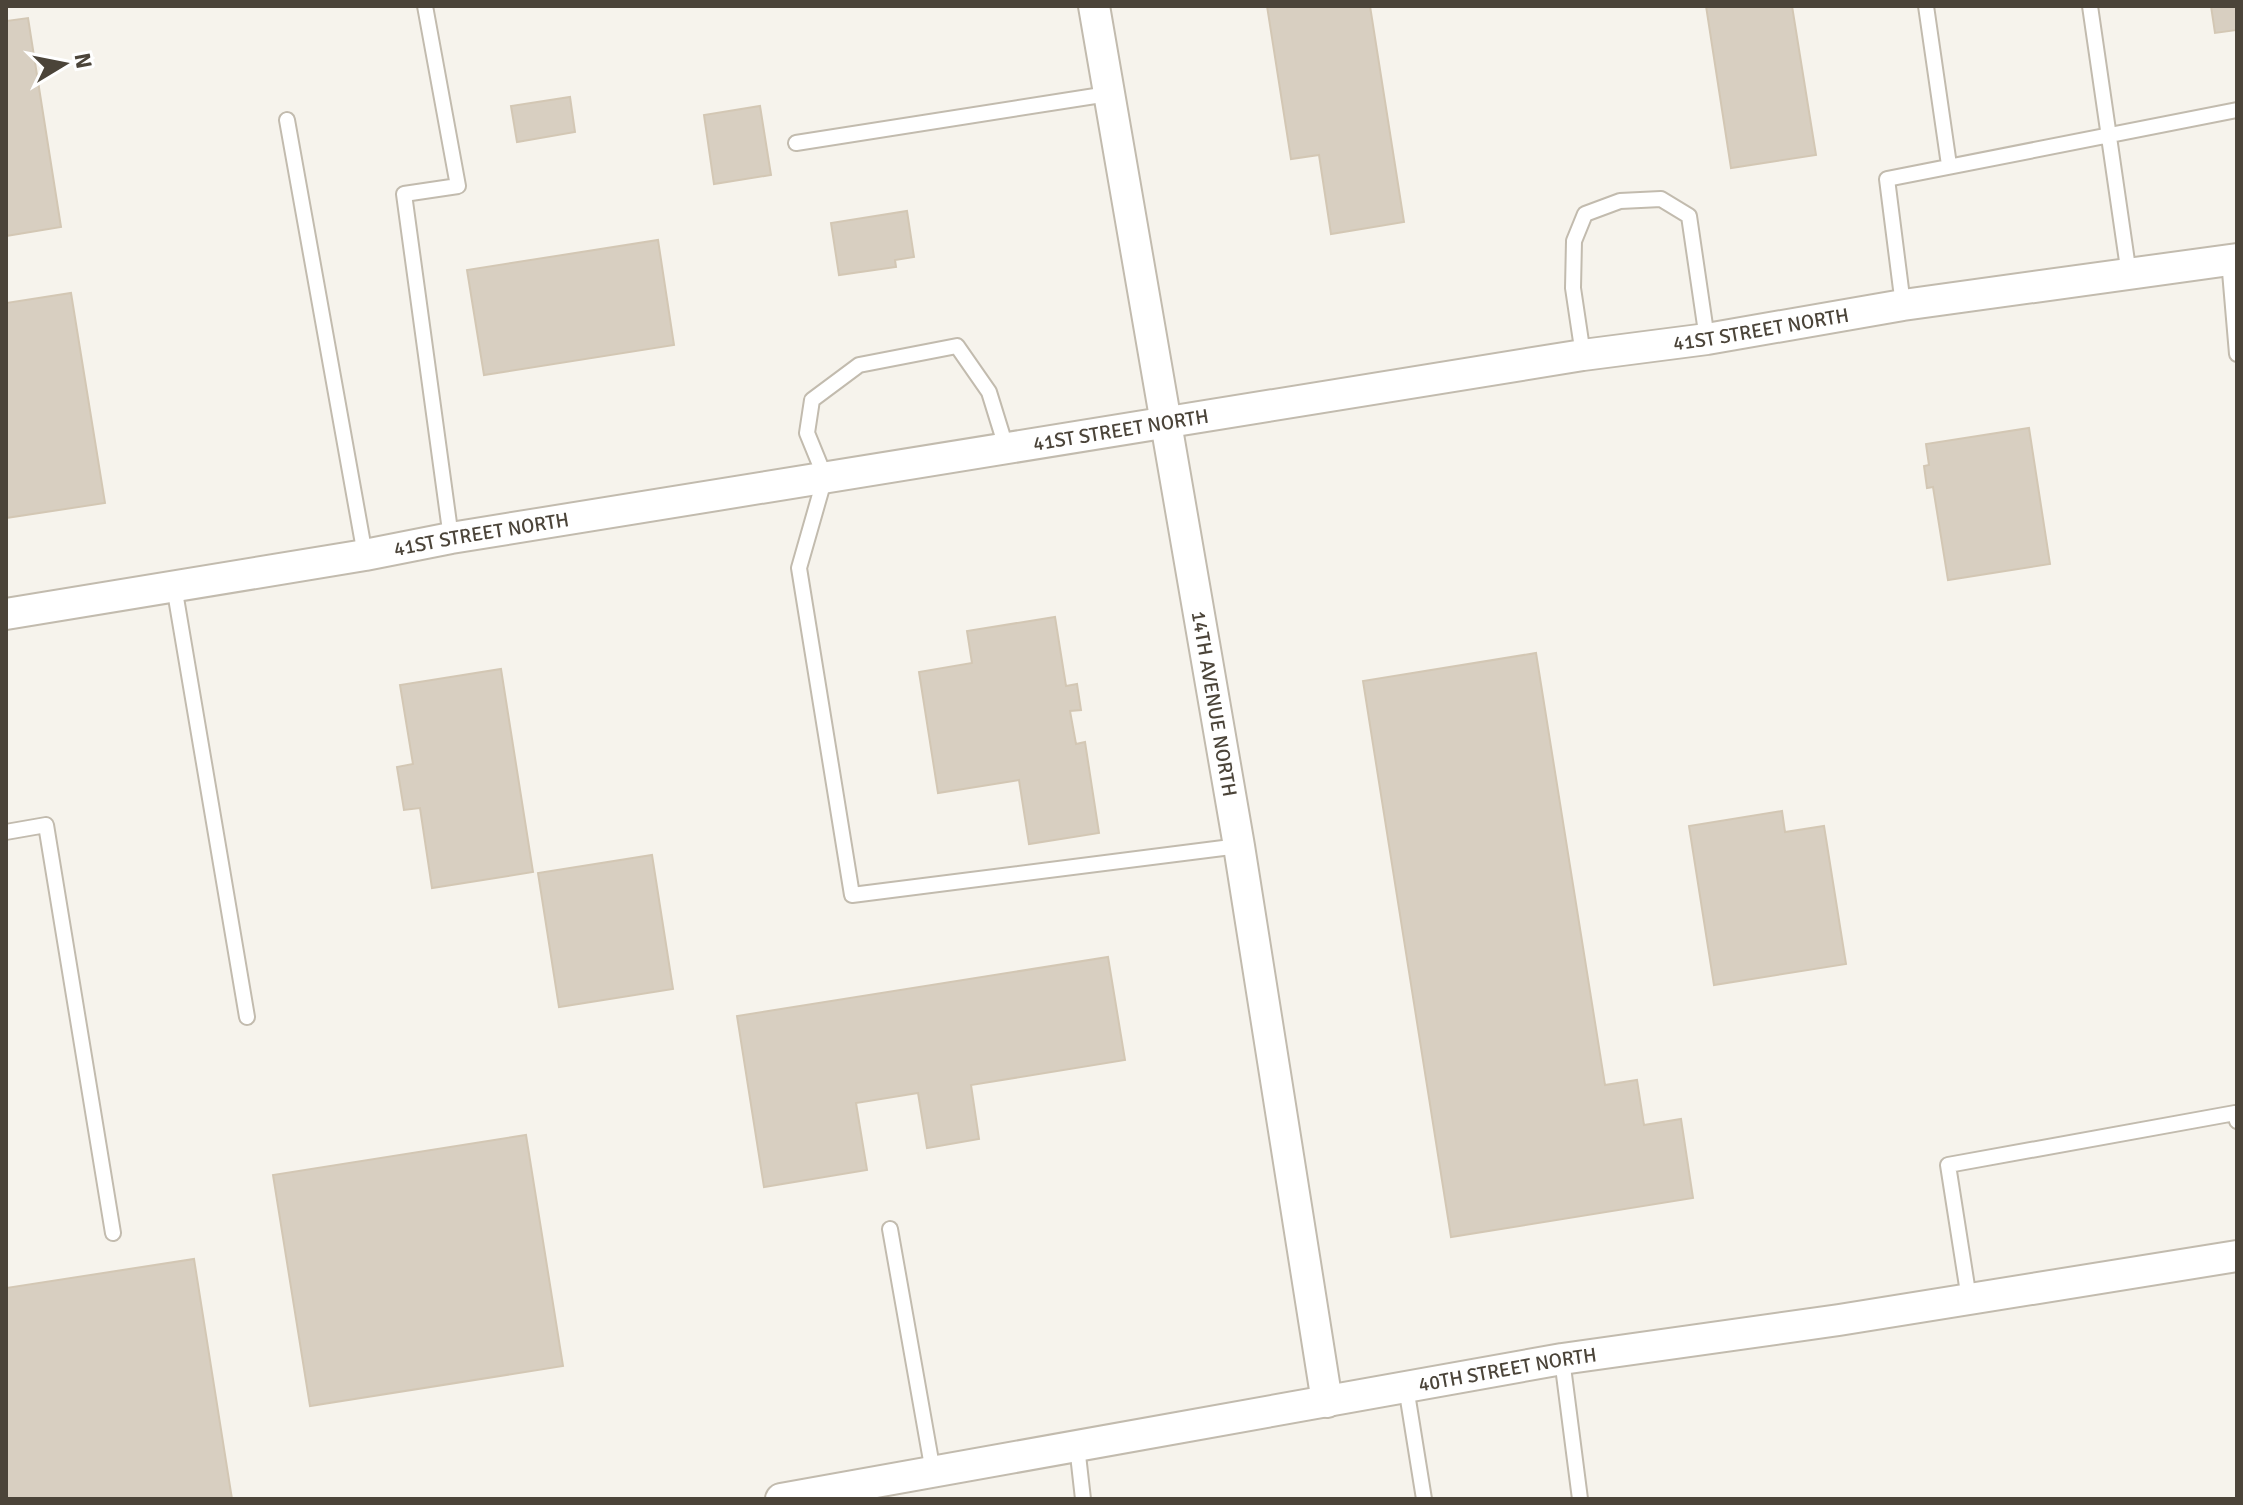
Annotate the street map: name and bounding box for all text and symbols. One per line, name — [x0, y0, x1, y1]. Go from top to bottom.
north arrow — [24, 24, 104, 104]
text: N — [69, 51, 98, 70]
street label: 41ST STREET NORTH — [1672, 302, 1851, 356]
street label: 41ST STREET NORTH — [1031, 403, 1211, 456]
street label: 41ST STREET NORTH — [391, 507, 571, 562]
street label: 14TH AVENUE NORTH — [1186, 609, 1243, 798]
street label: 40TH STREET NORTH — [1416, 1342, 1598, 1397]

